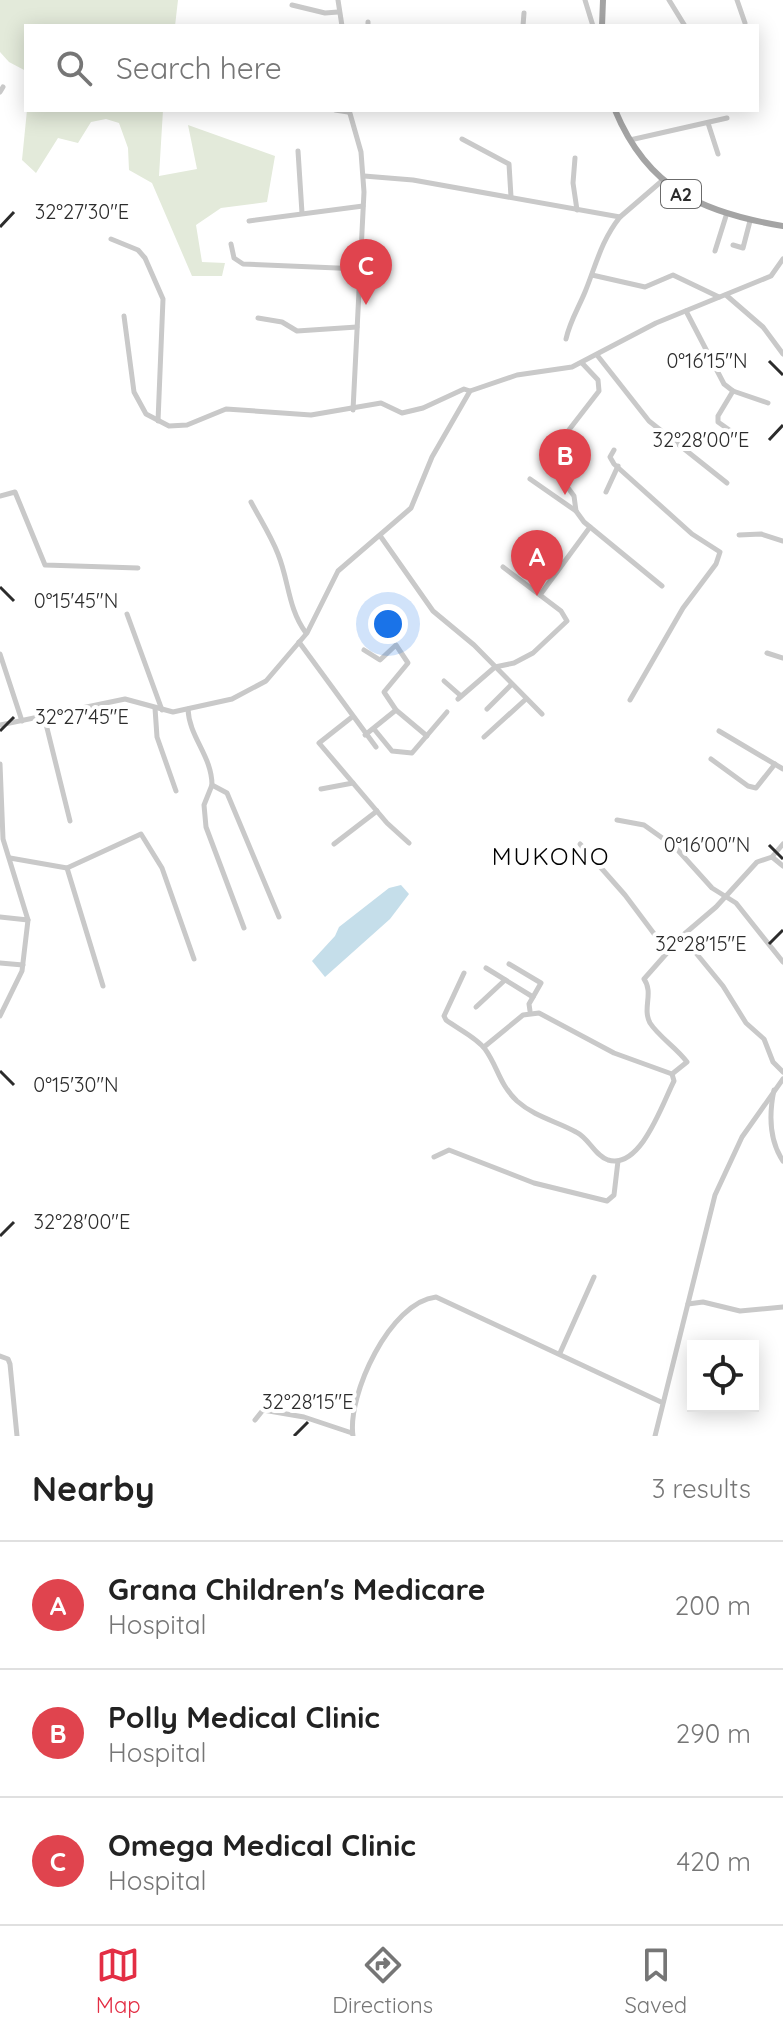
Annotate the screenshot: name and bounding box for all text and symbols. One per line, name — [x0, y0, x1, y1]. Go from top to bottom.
search box — [24, 24, 759, 112]
icon: search — [52, 46, 96, 90]
text: Search here — [116, 49, 282, 87]
road number: A2 — [661, 180, 701, 208]
text: 32°27'30"E — [35, 199, 129, 224]
pin: C — [340, 239, 392, 305]
text: 0°16'15"N — [666, 348, 748, 373]
text: 32°28'00"E — [653, 427, 749, 452]
pin: B — [539, 429, 591, 495]
pin: A — [511, 530, 563, 596]
text: 0°15'45"N — [34, 588, 118, 613]
your location — [368, 604, 408, 644]
text: 32°27'45"E — [35, 704, 129, 729]
text: 0°16'00"N — [664, 832, 750, 857]
district label: MUKONO — [492, 841, 610, 871]
text: 32°28'15"E — [655, 931, 747, 956]
text: 0°15'30"N — [33, 1072, 119, 1097]
text: 32°28'00"E — [34, 1209, 130, 1234]
map controls — [687, 1340, 759, 1412]
button: locate — [687, 1340, 759, 1412]
text: 32°28'15"E — [262, 1389, 354, 1414]
text: Nearby — [32, 1467, 155, 1510]
text: 3 results — [652, 1472, 751, 1505]
text: Grana Children's Medicare — [108, 1570, 485, 1608]
text: A — [50, 1589, 66, 1622]
text: 200 m — [675, 1589, 751, 1622]
text: Hospital — [108, 1608, 207, 1641]
text: Polly Medical Clinic — [108, 1698, 380, 1736]
text: B — [49, 1717, 67, 1750]
text: 290 m — [676, 1717, 751, 1750]
text: Hospital — [108, 1736, 207, 1769]
text: Omega Medical Clinic — [108, 1826, 416, 1864]
text: C — [50, 1845, 66, 1878]
text: 420 m — [677, 1845, 751, 1878]
text: Hospital — [108, 1864, 207, 1897]
tab: Map — [96, 1943, 141, 2019]
tab: Directions — [332, 1943, 433, 2019]
tab: Saved — [624, 1943, 687, 2019]

